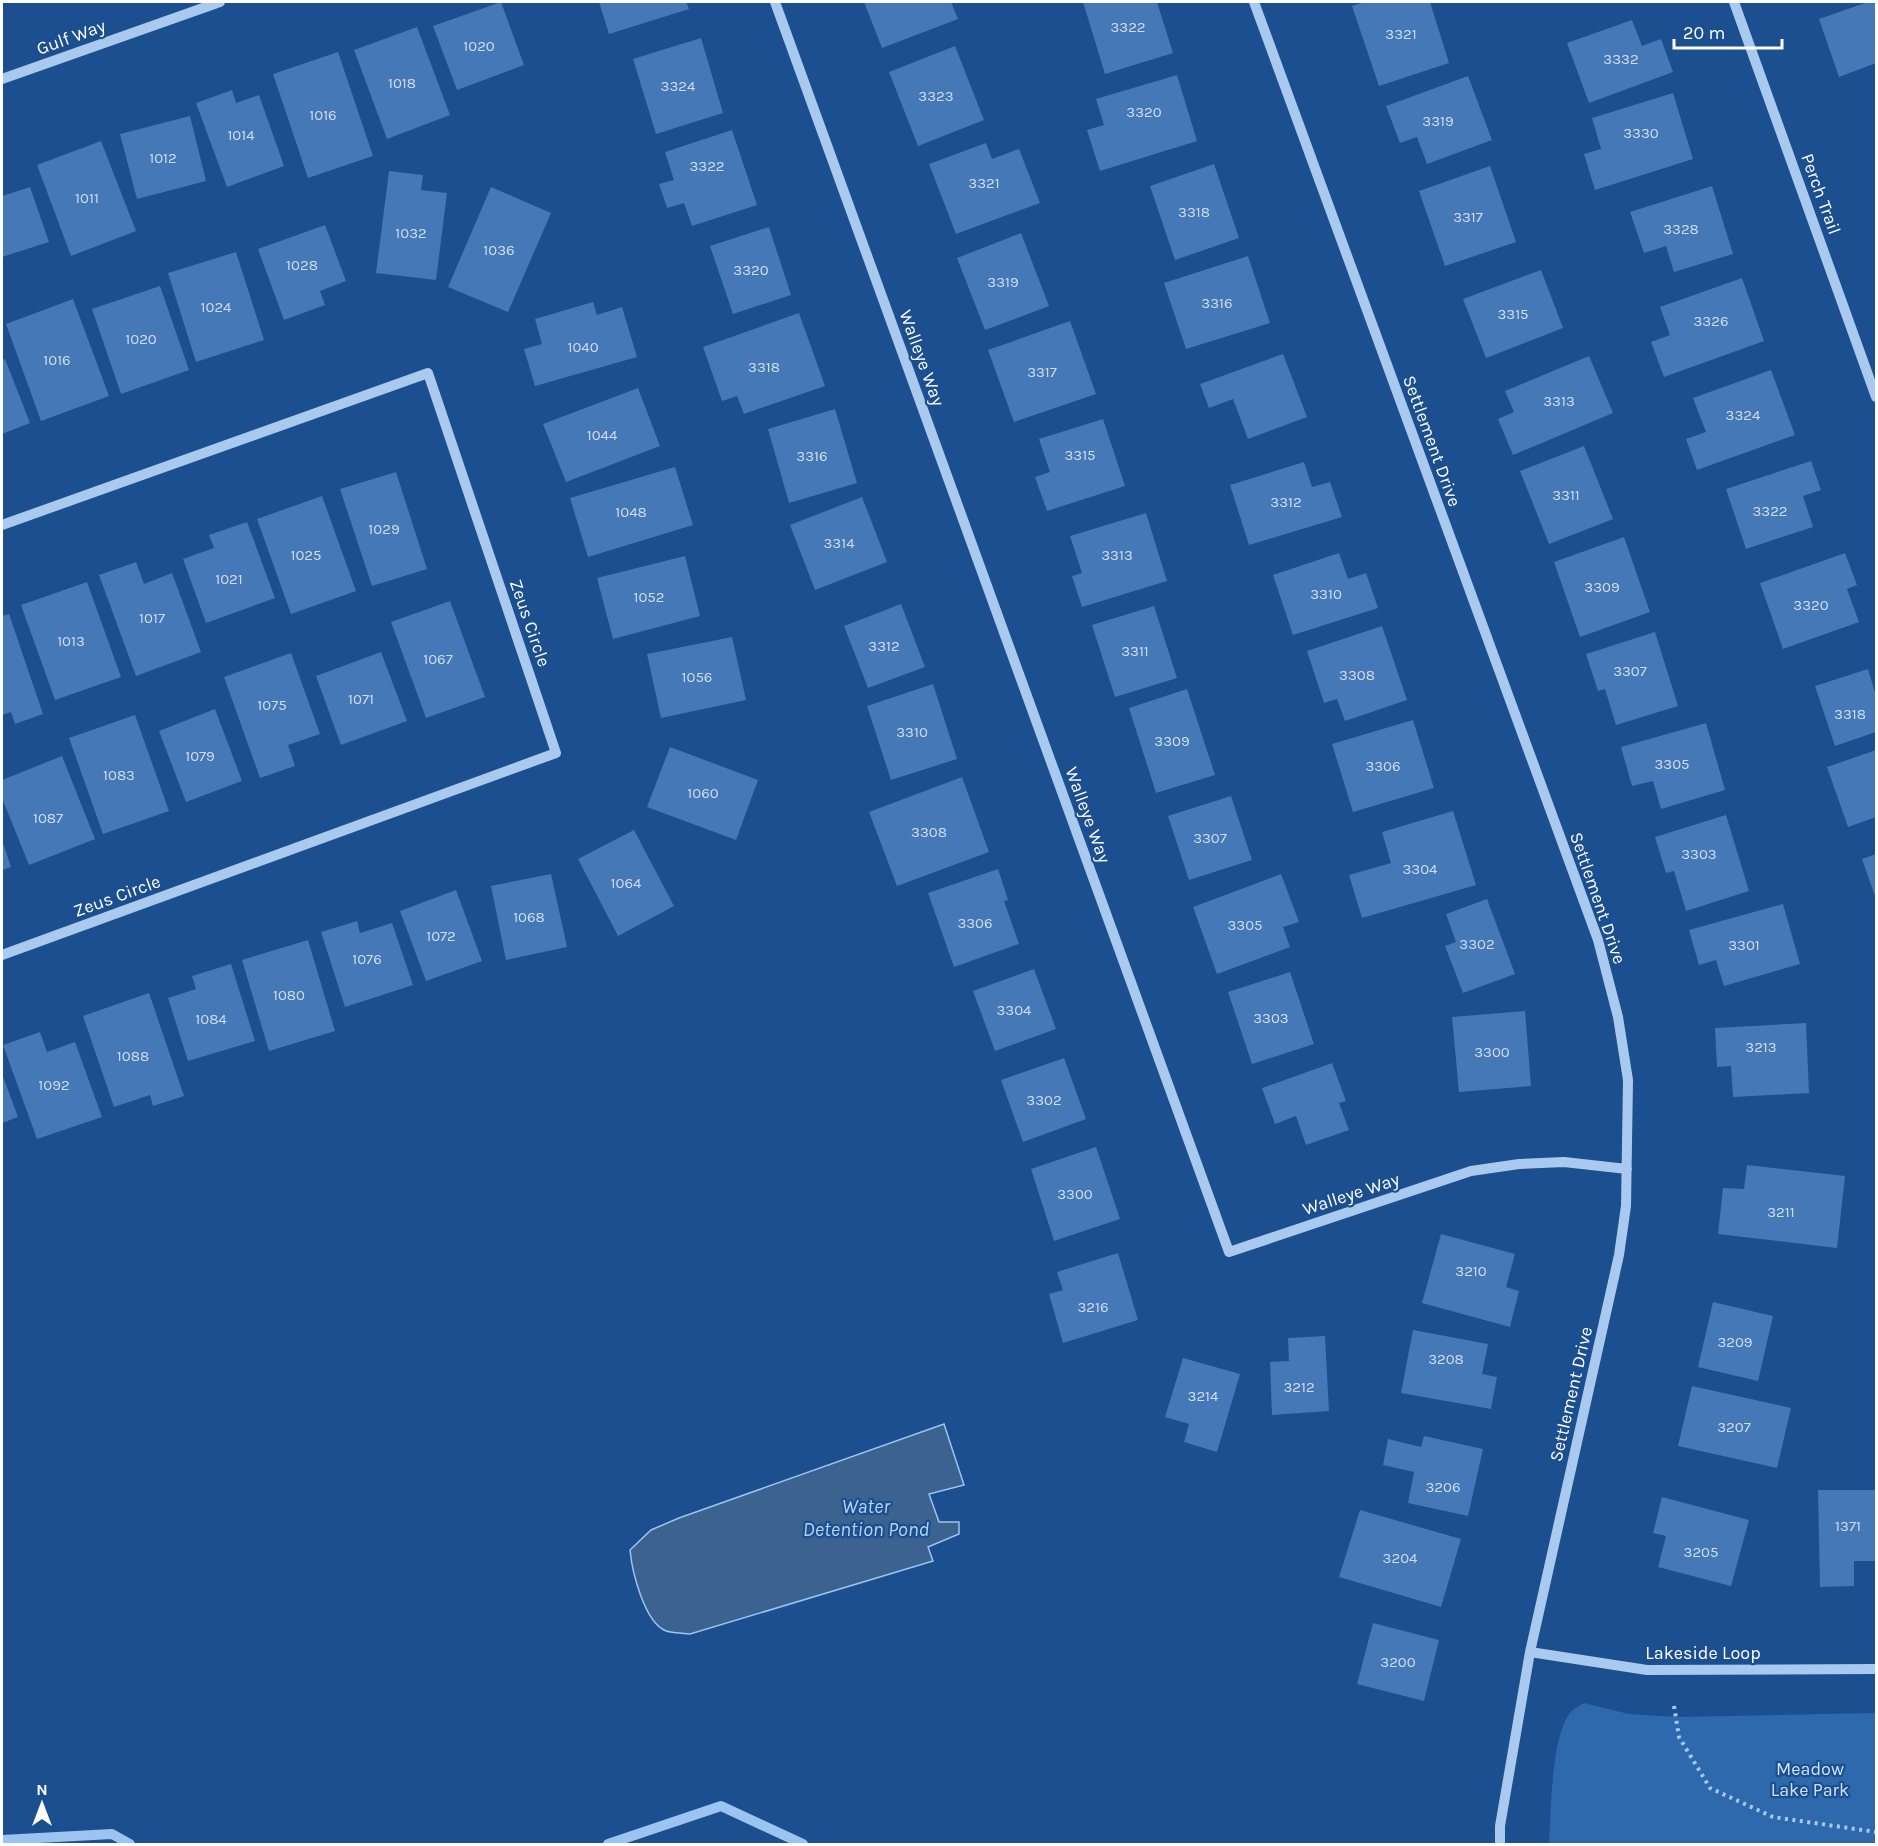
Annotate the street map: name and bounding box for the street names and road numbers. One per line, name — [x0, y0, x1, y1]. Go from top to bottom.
street label: Gulf Way — [34, 14, 109, 60]
street label: Perch Trail — [1796, 150, 1846, 238]
street label: Walleye Way — [894, 307, 950, 410]
street label: Settlement Drive — [1398, 372, 1466, 510]
street label: Zeus Circle — [505, 576, 555, 670]
street label: Walleye Way — [1060, 764, 1116, 867]
street label: Settlement Drive — [1565, 829, 1631, 967]
street label: Zeus Circle — [70, 870, 164, 922]
street label: Walleye Way — [1300, 1168, 1403, 1220]
street label: Settlement Drive — [1545, 1324, 1597, 1464]
street label: Lakeside Loop — [1645, 1642, 1761, 1664]

